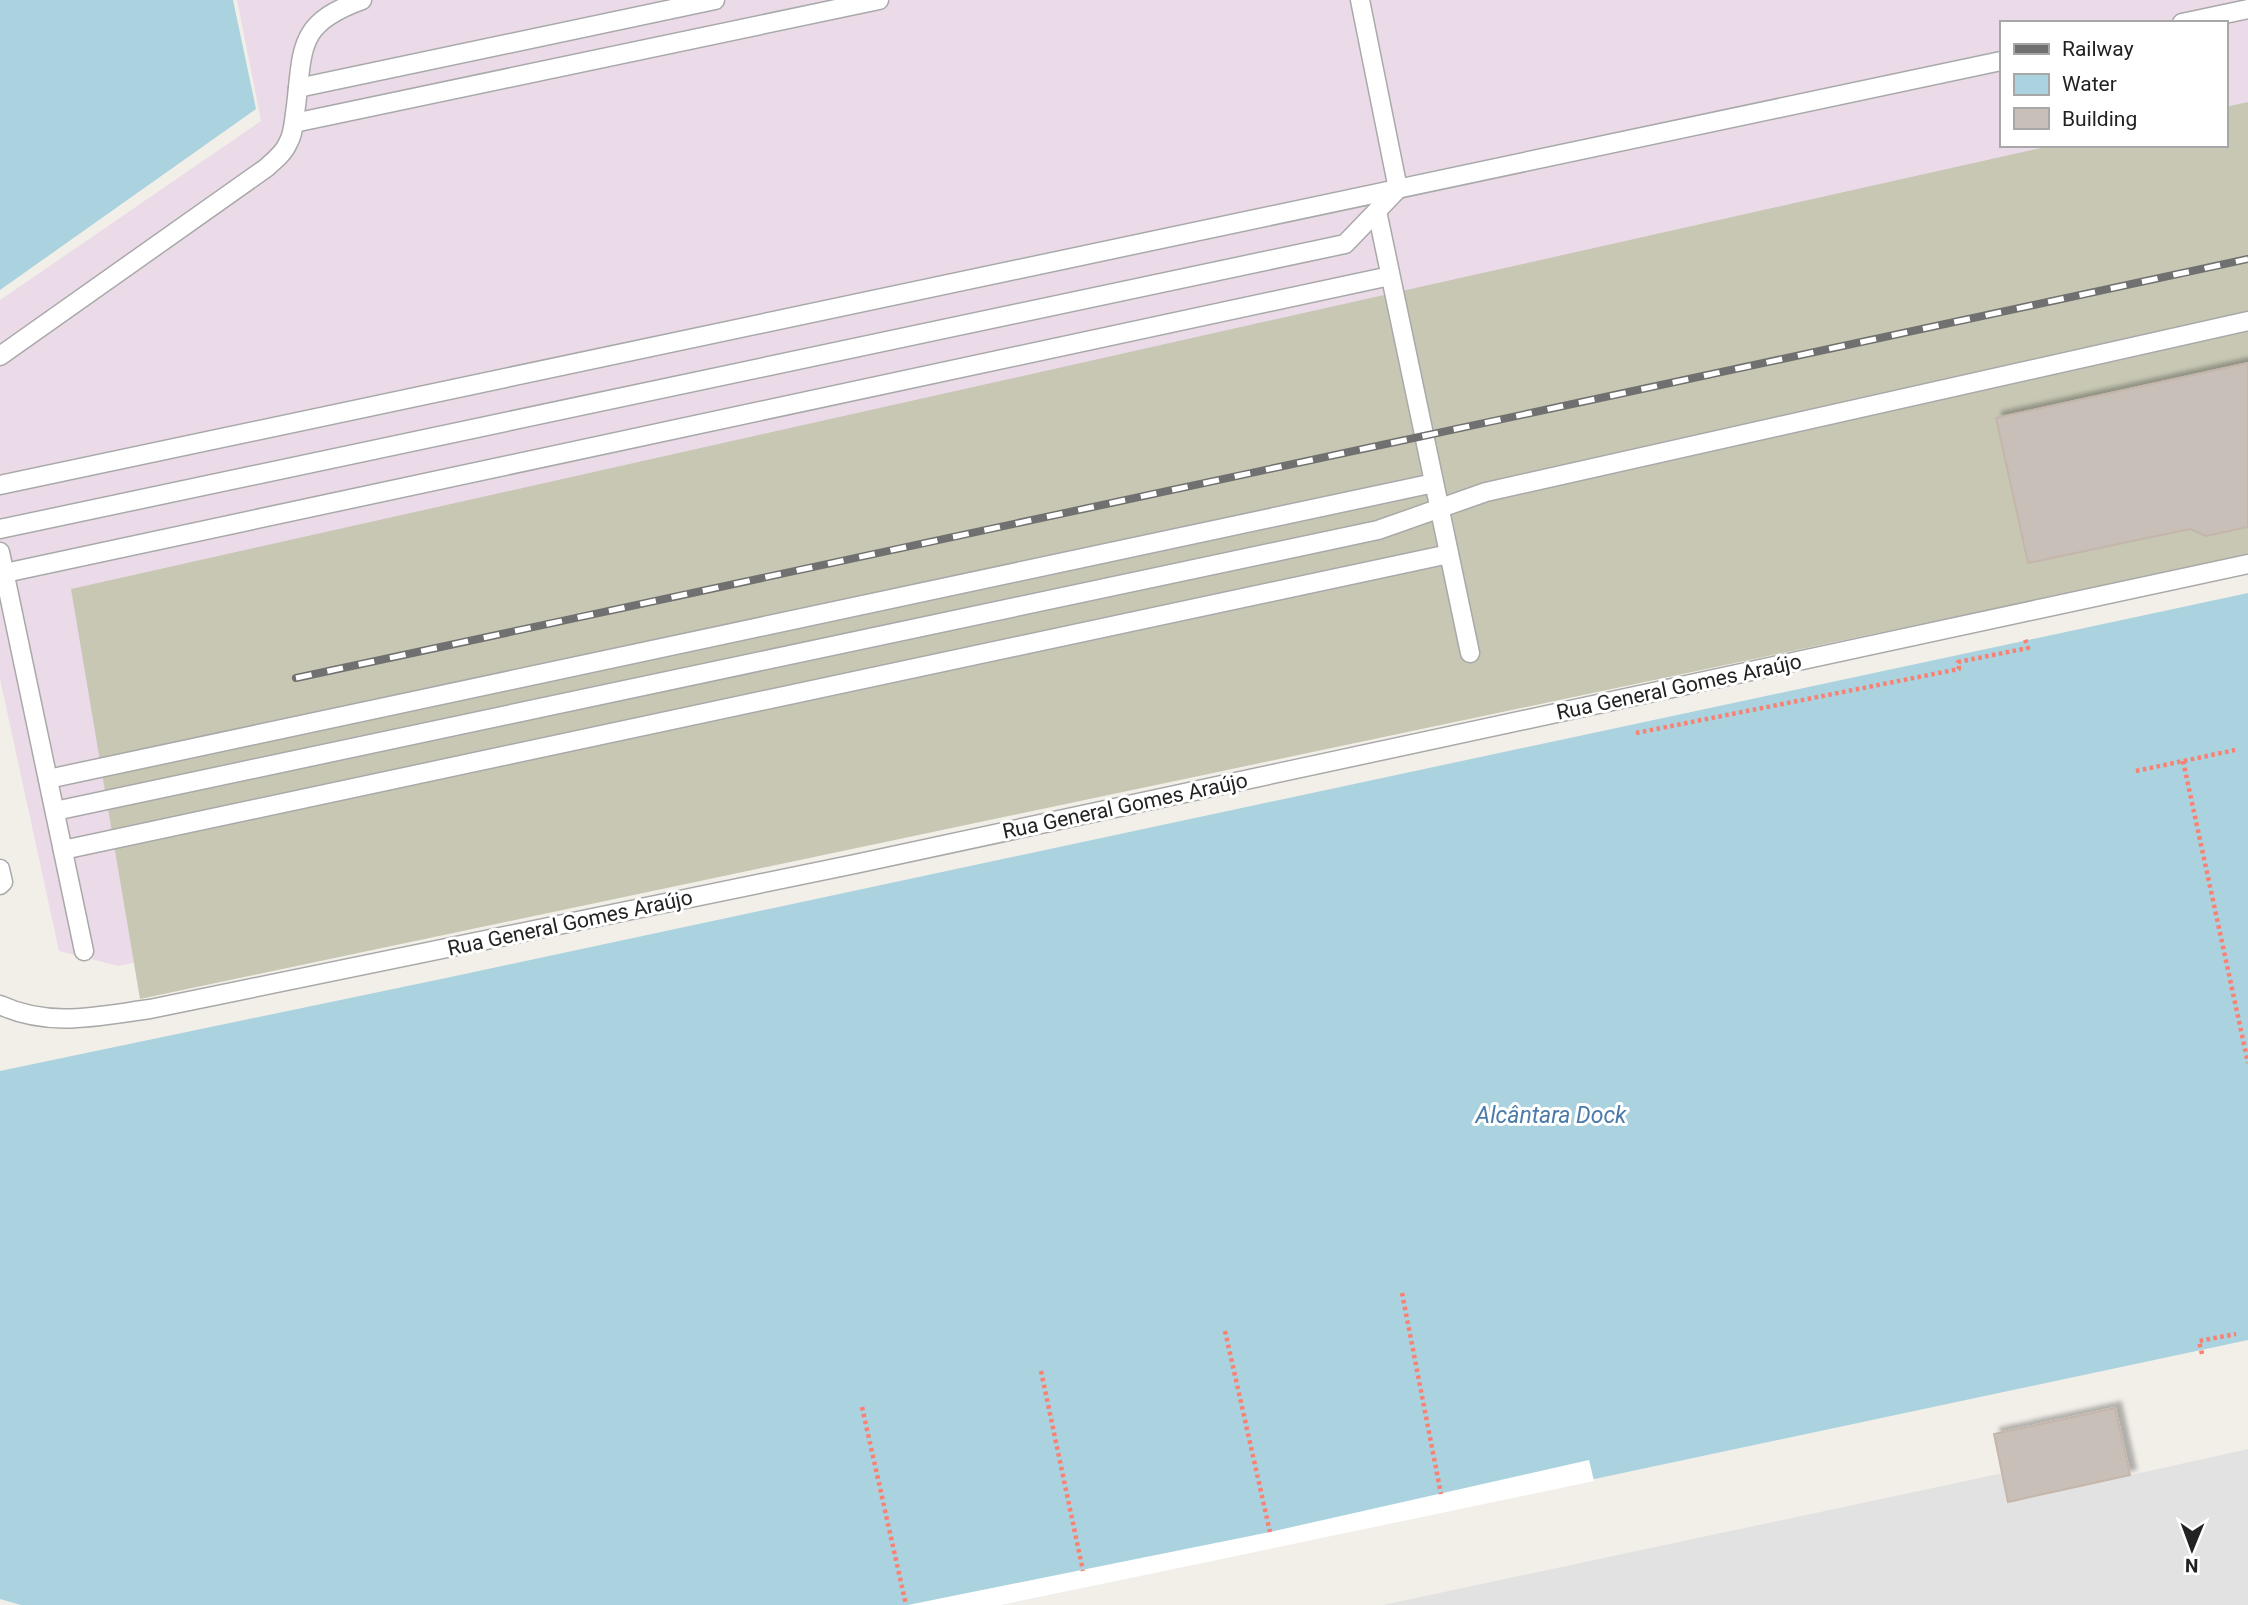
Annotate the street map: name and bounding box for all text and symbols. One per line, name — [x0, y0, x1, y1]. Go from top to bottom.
legend — [2000, 21, 2227, 147]
text: Railway — [2062, 37, 2134, 61]
text: Water — [2062, 72, 2117, 96]
text: Building — [2062, 107, 2137, 131]
street label: Rua General Gomes Araújo — [1554, 649, 1804, 725]
street label: Rua General Gomes Araújo — [1000, 768, 1250, 844]
street label: Rua General Gomes Araújo — [445, 885, 695, 961]
water label: Alcântara Dock — [1475, 1102, 1627, 1129]
north arrow — [2157, 1514, 2227, 1584]
text: N — [2185, 1554, 2199, 1577]

